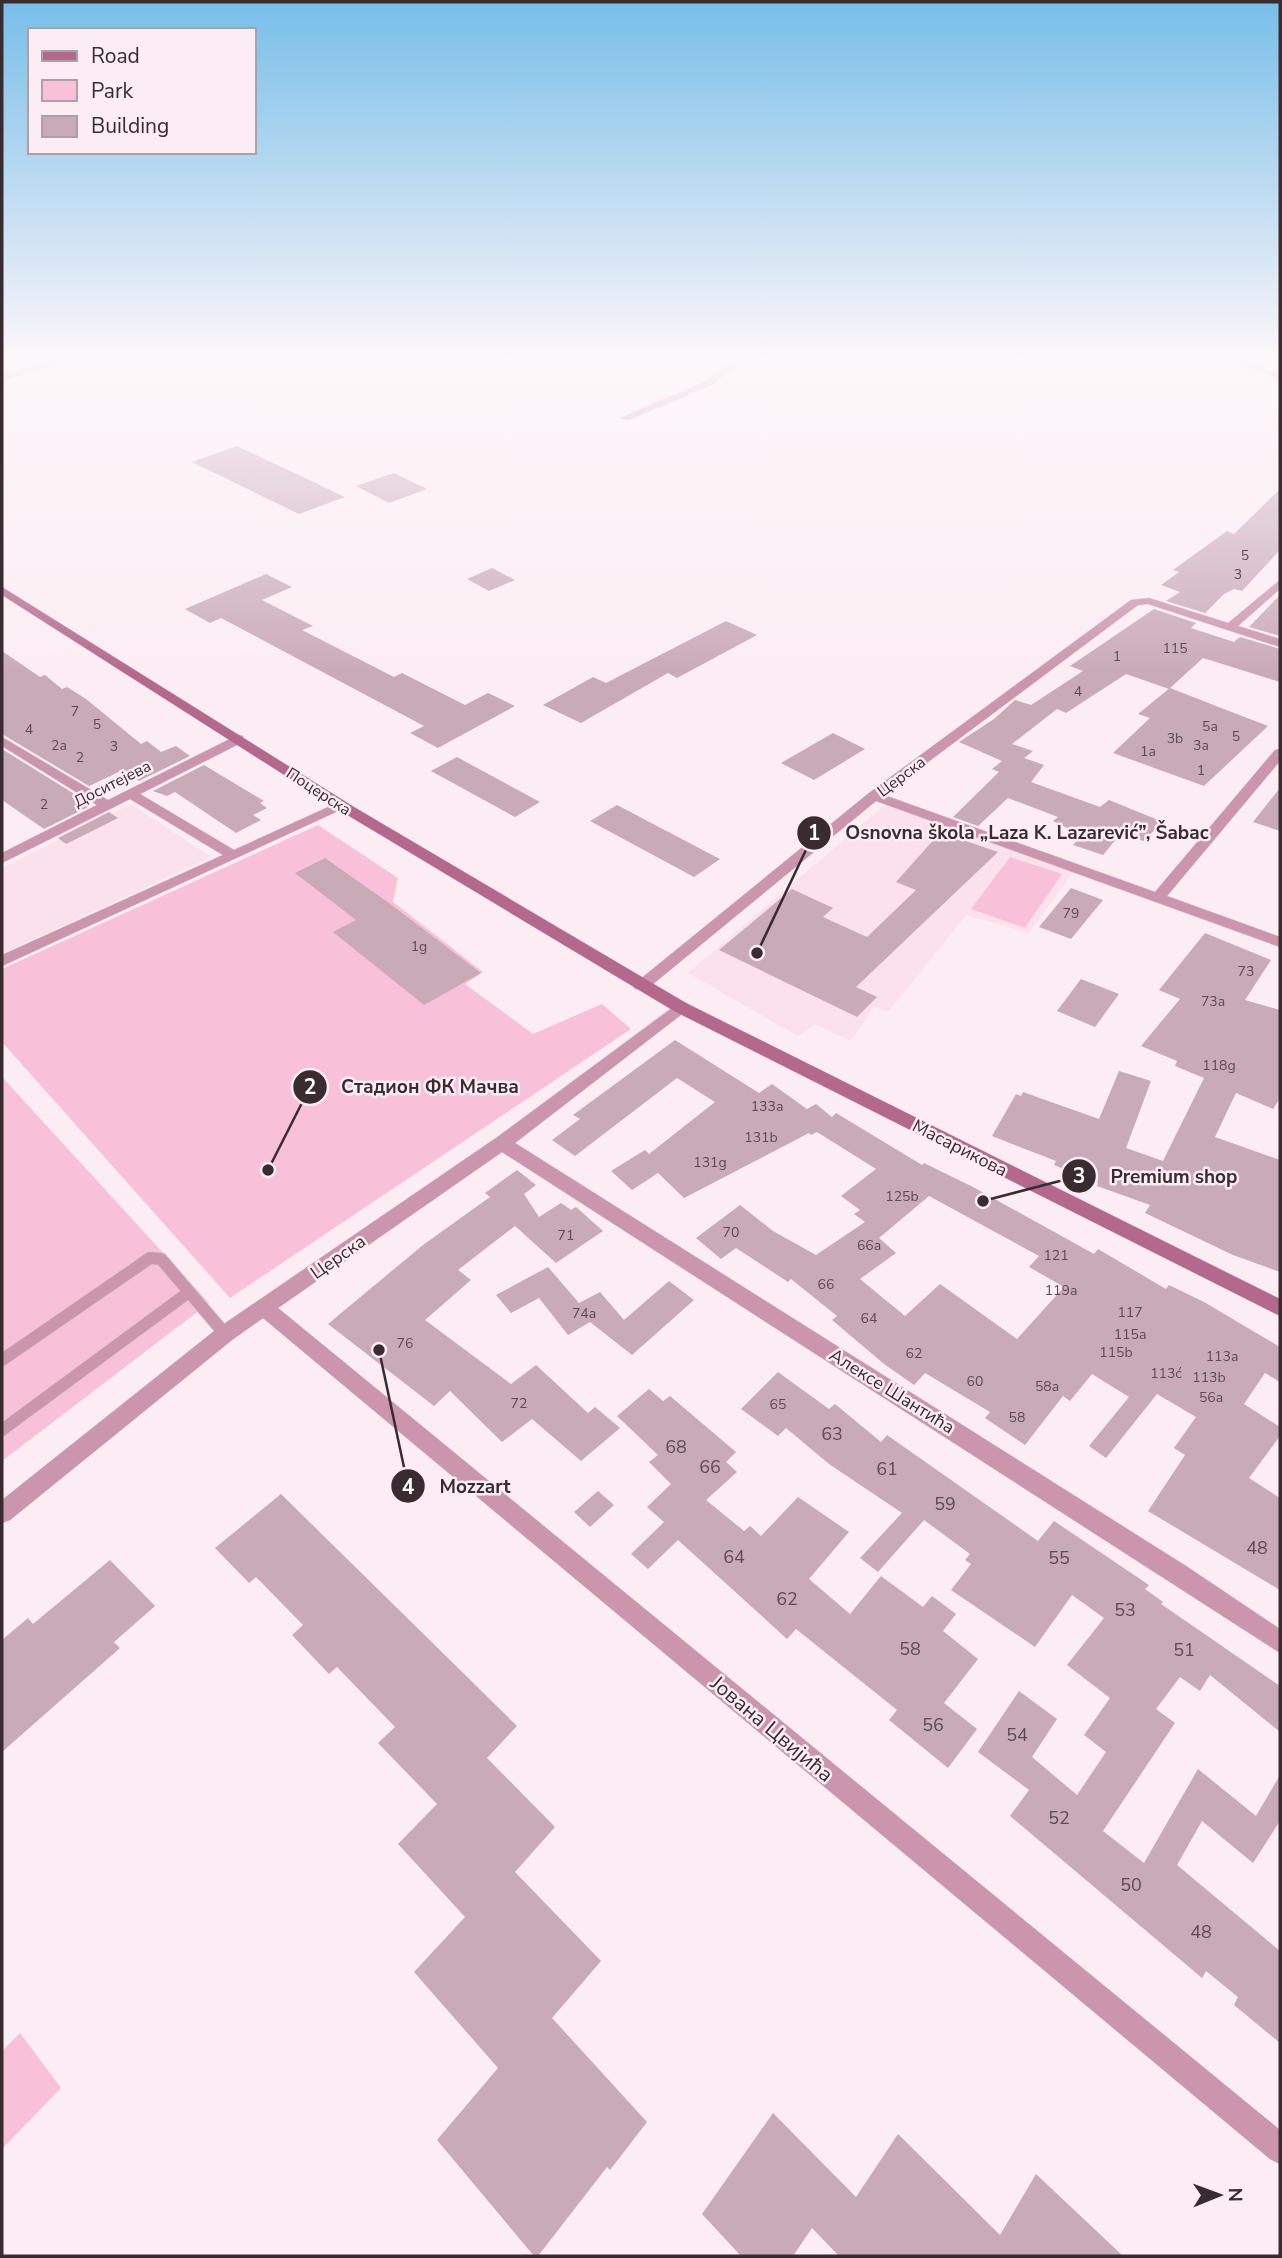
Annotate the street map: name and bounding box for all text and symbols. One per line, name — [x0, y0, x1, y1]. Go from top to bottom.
legend — [28, 28, 256, 154]
text: Road — [91, 42, 140, 70]
text: Park — [91, 77, 133, 105]
text: Building — [91, 112, 169, 140]
house number: 5 — [1241, 546, 1249, 565]
house number: 3 — [1234, 565, 1242, 584]
house number: 115 — [1162, 639, 1188, 658]
house number: 1 — [1113, 647, 1121, 666]
house number: 4 — [1074, 682, 1082, 701]
house number: 7 — [71, 702, 79, 721]
house number: 5 — [93, 715, 101, 734]
house number: 5a — [1202, 717, 1218, 736]
house number: 4 — [25, 720, 33, 739]
house number: 5 — [1232, 727, 1240, 746]
house number: 3b — [1167, 729, 1183, 748]
house number: 2a — [51, 736, 67, 755]
house number: 3a — [1193, 736, 1209, 755]
house number: 3 — [110, 737, 118, 756]
house number: 1a — [1140, 742, 1156, 761]
house number: 2 — [76, 748, 84, 767]
street label: Церска — [873, 751, 930, 802]
street label: Доситејева — [70, 755, 155, 813]
house number: 1 — [1197, 761, 1205, 780]
street label: Поцерска — [282, 763, 355, 821]
house number: 2 — [40, 795, 48, 814]
callout: Osnovna škola „Laza K. Lazarević”, Šabac — [796, 813, 1223, 853]
text: 1 — [808, 819, 820, 847]
text: Osnovna škola „Laza K. Lazarević”, Šabac — [845, 820, 1209, 846]
house number: 79 — [1063, 904, 1079, 923]
house number: 1g — [411, 937, 427, 956]
house number: 73 — [1238, 962, 1254, 981]
house number: 73a — [1201, 992, 1225, 1011]
house number: 118g — [1202, 1056, 1236, 1075]
callout: Стадион ФК Мачва — [292, 1067, 533, 1107]
text: 2 — [304, 1073, 316, 1101]
text: Стадион ФК Мачва — [341, 1074, 519, 1100]
house number: 133a — [751, 1097, 783, 1116]
street label: Масарикова — [908, 1114, 1012, 1182]
house number: 131b — [744, 1128, 778, 1147]
house number: 131g — [693, 1153, 727, 1172]
callout: Premium shop — [1062, 1156, 1252, 1196]
text: 3 — [1073, 1162, 1085, 1190]
text: Premium shop — [1111, 1164, 1237, 1190]
house number: 125b — [885, 1187, 919, 1206]
house number: 70 — [723, 1223, 739, 1242]
house number: 71 — [558, 1226, 574, 1245]
street label: Церска — [306, 1229, 370, 1285]
house number: 66a — [857, 1236, 881, 1255]
house number: 121 — [1043, 1246, 1069, 1265]
house number: 66 — [818, 1275, 834, 1294]
house number: 119a — [1045, 1281, 1077, 1300]
house number: 117 — [1117, 1303, 1143, 1322]
house number: 74a — [572, 1304, 596, 1323]
house number: 64 — [861, 1309, 877, 1328]
house number: 115a — [1114, 1325, 1146, 1344]
house number: 76 — [397, 1334, 413, 1353]
street label: Алексе Шантића — [825, 1343, 959, 1439]
house number: 115b — [1099, 1343, 1133, 1362]
house number: 62 — [906, 1344, 922, 1363]
house number: 113a — [1206, 1347, 1238, 1366]
house number: 113ć — [1150, 1364, 1182, 1383]
house number: 113b — [1192, 1368, 1226, 1387]
house number: 60 — [967, 1372, 983, 1391]
house number: 58a — [1035, 1377, 1059, 1396]
house number: 56a — [1199, 1388, 1223, 1407]
house number: 72 — [511, 1394, 527, 1413]
house number: 65 — [770, 1395, 786, 1414]
house number: 58 — [1009, 1408, 1025, 1427]
house number: 63 — [821, 1422, 843, 1446]
house number: 68 — [665, 1435, 687, 1459]
house number: 66 — [699, 1455, 721, 1479]
house number: 61 — [876, 1457, 898, 1481]
callout: Mozzart — [391, 1466, 525, 1506]
text: 4 — [402, 1473, 415, 1501]
text: Mozzart — [440, 1474, 511, 1500]
house number: 59 — [934, 1492, 956, 1516]
house number: 48 — [1246, 1536, 1268, 1560]
house number: 64 — [723, 1545, 745, 1569]
house number: 55 — [1048, 1546, 1070, 1570]
house number: 62 — [776, 1587, 798, 1611]
house number: 53 — [1114, 1598, 1136, 1622]
house number: 58 — [899, 1637, 921, 1661]
house number: 51 — [1173, 1638, 1195, 1662]
street label: Јована Цвијића — [704, 1669, 839, 1789]
house number: 56 — [922, 1713, 944, 1737]
house number: 54 — [1006, 1723, 1028, 1747]
house number: 52 — [1048, 1806, 1070, 1830]
house number: 50 — [1120, 1873, 1142, 1897]
house number: 48 — [1190, 1920, 1212, 1944]
north arrow — [1184, 2160, 1254, 2230]
text: N — [1222, 2187, 1248, 2202]

